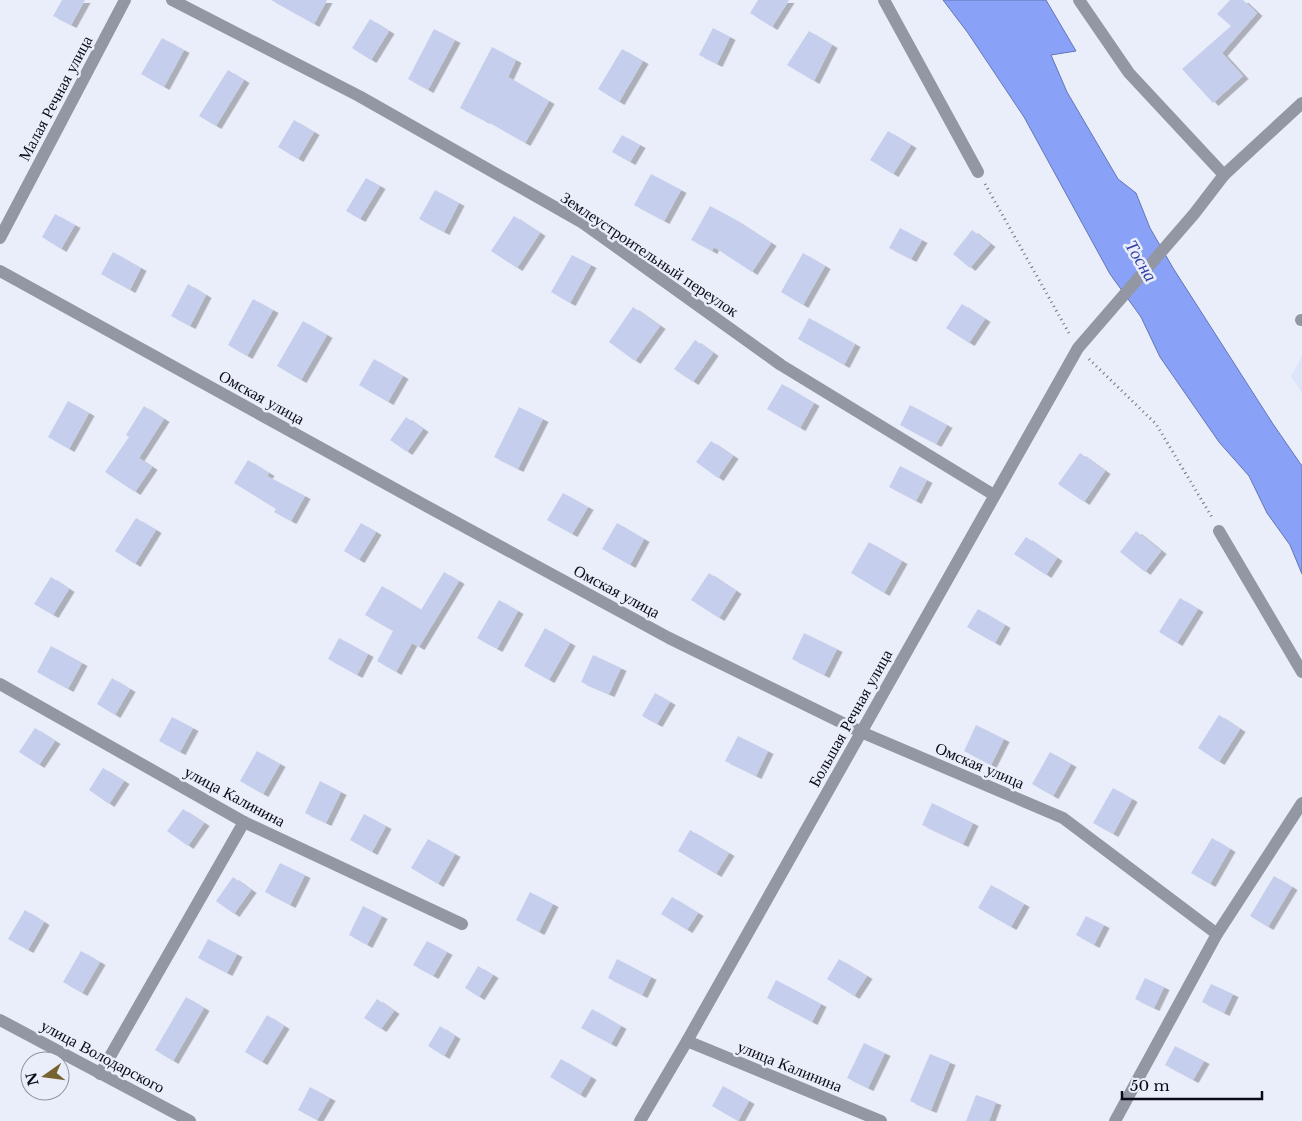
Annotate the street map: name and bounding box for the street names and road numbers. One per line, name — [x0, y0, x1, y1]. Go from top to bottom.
street label: Малая Речная улица — [14, 32, 96, 164]
street label: Землеустроительный переулок — [557, 187, 743, 321]
street label: Омская улица — [216, 365, 308, 429]
street label: Омская улица — [570, 560, 664, 622]
street label: Большая Речная улица — [804, 646, 896, 790]
street label: Омская улица — [932, 737, 1028, 793]
street label: улица Калинина — [181, 761, 289, 831]
street label: улица Володарского — [38, 1015, 168, 1097]
street label: улица Калинина — [735, 1036, 845, 1096]

